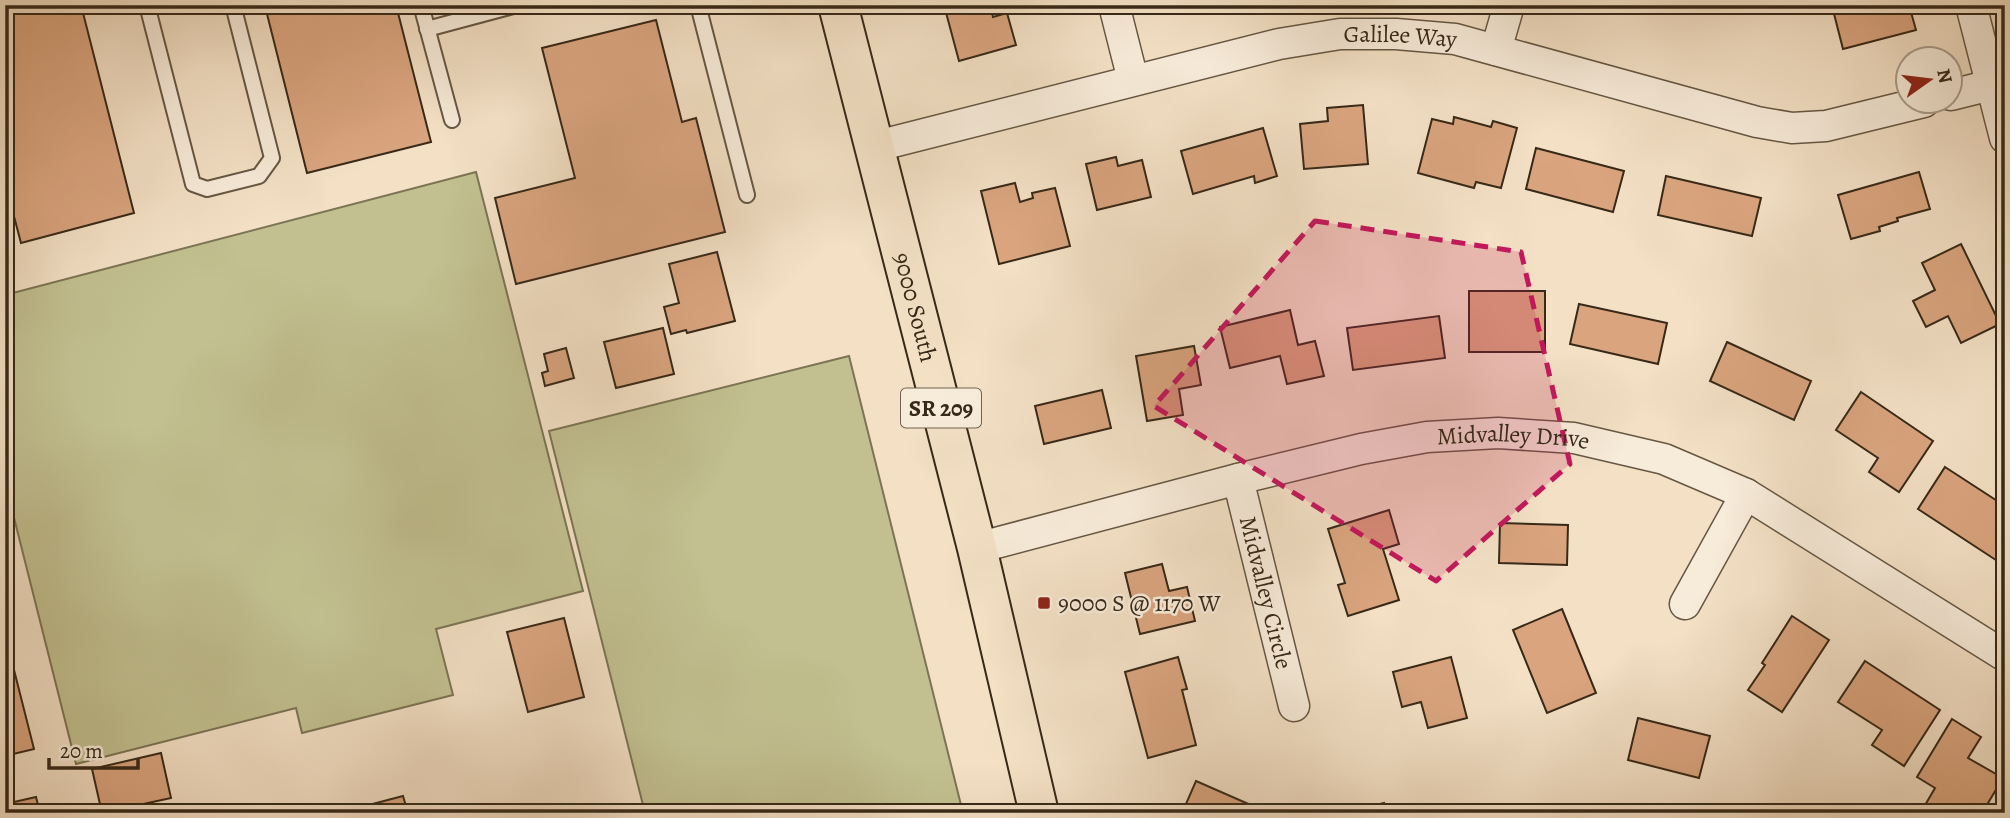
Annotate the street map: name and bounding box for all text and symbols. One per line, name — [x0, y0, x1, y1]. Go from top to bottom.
street label: Galilee Way — [1343, 18, 1459, 55]
north arrow — [1895, 46, 1965, 116]
text: N — [1930, 66, 1959, 86]
street label: 9000 South — [886, 249, 945, 366]
road number: SR 209 — [901, 388, 981, 428]
street label: Midvalley Drive — [1436, 417, 1593, 457]
street label: Midvalley Circle — [1232, 513, 1300, 672]
place label: 9000 S @ 1170 W — [1058, 587, 1221, 619]
marker: 9000 S @ 1170 W — [1036, 595, 1052, 611]
scale bar — [49, 727, 138, 771]
text: 20 m — [60, 737, 103, 765]

